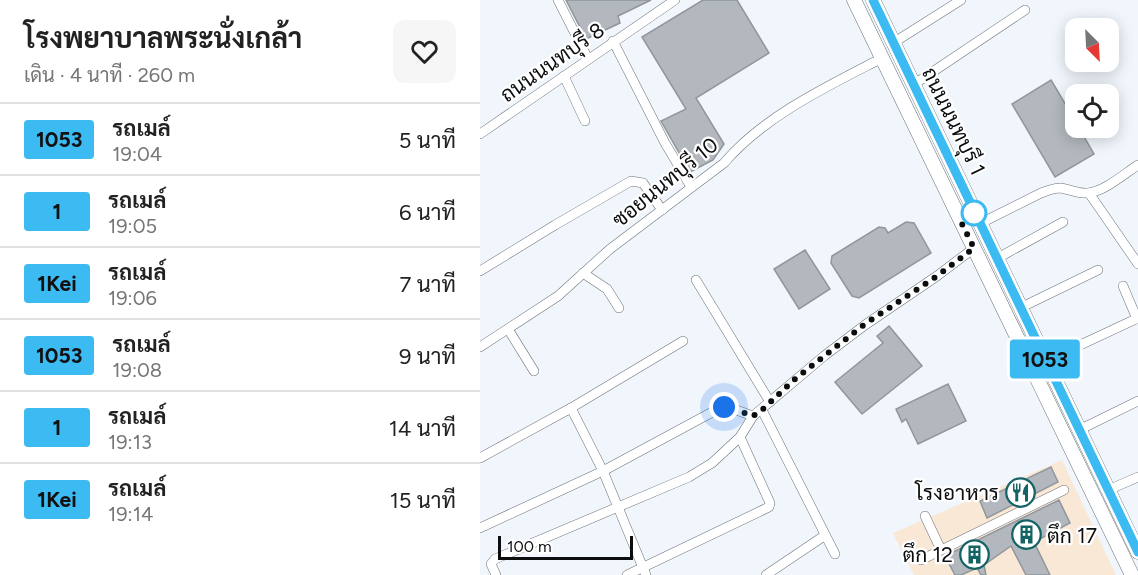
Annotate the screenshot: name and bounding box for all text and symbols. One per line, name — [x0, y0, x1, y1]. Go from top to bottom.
street label: ถนนนนทบุรี 8 — [495, 17, 610, 109]
north arrow — [1065, 18, 1119, 72]
map controls — [1065, 18, 1119, 138]
button: heart — [393, 20, 456, 83]
text: โรงพยาบาลพระนั่งเกล้า — [24, 21, 302, 55]
text: เดิน · 4 นาที · 260 m — [24, 63, 195, 87]
street label: ถนนนนทบุรี 1 — [915, 63, 991, 180]
button: locate — [1065, 84, 1119, 138]
text: รถเมล์ — [112, 115, 171, 142]
text: 1053 — [36, 127, 82, 152]
text: 5 นาที — [399, 127, 456, 154]
street label: ซอยนนทบุรี 10 — [607, 132, 724, 234]
text: 19:04 — [112, 142, 162, 166]
text: รถเมล์ — [108, 187, 166, 214]
text: 1 — [53, 199, 61, 224]
text: 6 นาที — [399, 199, 456, 226]
unlabelled marker — [961, 200, 987, 226]
text: 19:05 — [108, 214, 157, 238]
text: รถเมล์ — [108, 259, 166, 286]
text: 1Kei — [37, 271, 77, 296]
text: 7 นาที — [400, 271, 456, 298]
text: 19:06 — [108, 286, 157, 310]
text: รถเมล์ — [112, 331, 171, 358]
line badge: 1053 — [1003, 340, 1087, 378]
text: 1053 — [36, 343, 82, 368]
text: 9 นาที — [399, 343, 456, 370]
text: 1053 — [1022, 347, 1068, 372]
text: 19:08 — [112, 358, 162, 382]
your location — [709, 392, 739, 422]
text: รถเมล์ — [108, 403, 166, 430]
text: 1 — [53, 415, 61, 440]
text: 14 นาที — [389, 415, 456, 442]
text: 19:13 — [108, 430, 152, 454]
text: รถเมล์ — [108, 475, 166, 502]
restaurant icon: โรงอาหาร — [1004, 476, 1036, 508]
place label: โรงอาหาร — [914, 480, 999, 505]
text: 1Kei — [37, 487, 77, 512]
text: 15 นาที — [390, 487, 456, 514]
text: 19:14 — [108, 502, 153, 526]
building icon: ตึก 17 — [1010, 519, 1042, 551]
place label: ตึก 17 — [1047, 523, 1097, 548]
scale bar — [498, 533, 633, 560]
text: 100 m — [507, 537, 552, 556]
building icon: ตึก 12 — [958, 538, 990, 570]
place label: ตึก 12 — [903, 542, 953, 567]

